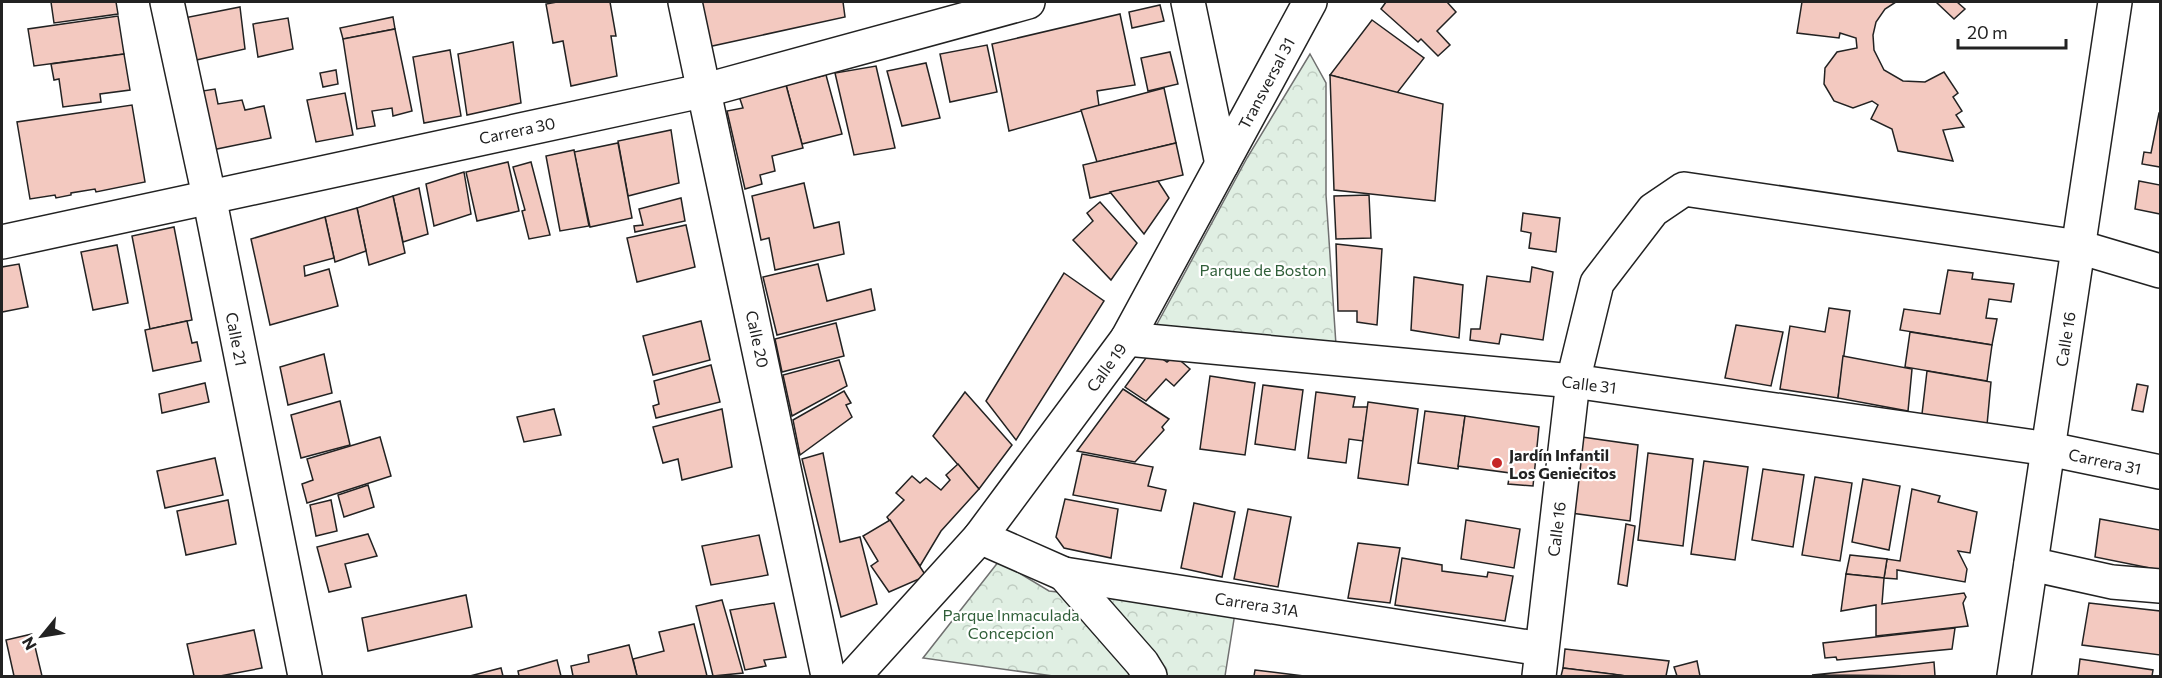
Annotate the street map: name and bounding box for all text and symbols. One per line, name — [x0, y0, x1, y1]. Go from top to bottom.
scale bar — [1958, 12, 2066, 50]
text: 20 m — [1967, 21, 2008, 43]
street label: Transversal 31 — [1234, 34, 1298, 132]
street label: Carrera 30 — [477, 113, 557, 147]
park label: Parque de Boston — [1199, 260, 1327, 279]
street label: Calle 20 — [743, 309, 773, 369]
street label: Calle 21 — [222, 310, 252, 368]
street label: Calle 16 — [2051, 310, 2079, 368]
street label: Calle 19 — [1082, 339, 1130, 395]
street label: Calle 31 — [1561, 371, 1617, 397]
street label: Carrera 31 — [2067, 444, 2143, 478]
place label: Jardín Infantil Los Geniecitos — [1509, 445, 1616, 482]
marker: Jardín Infantil Los Geniecitos — [1490, 456, 1504, 470]
street label: Calle 16 — [1543, 500, 1569, 558]
street label: Carrera 31A — [1214, 588, 1300, 620]
park label: Parque Inmaculada Concepcion — [942, 605, 1080, 642]
north arrow — [12, 606, 72, 666]
text: N — [17, 634, 40, 654]

